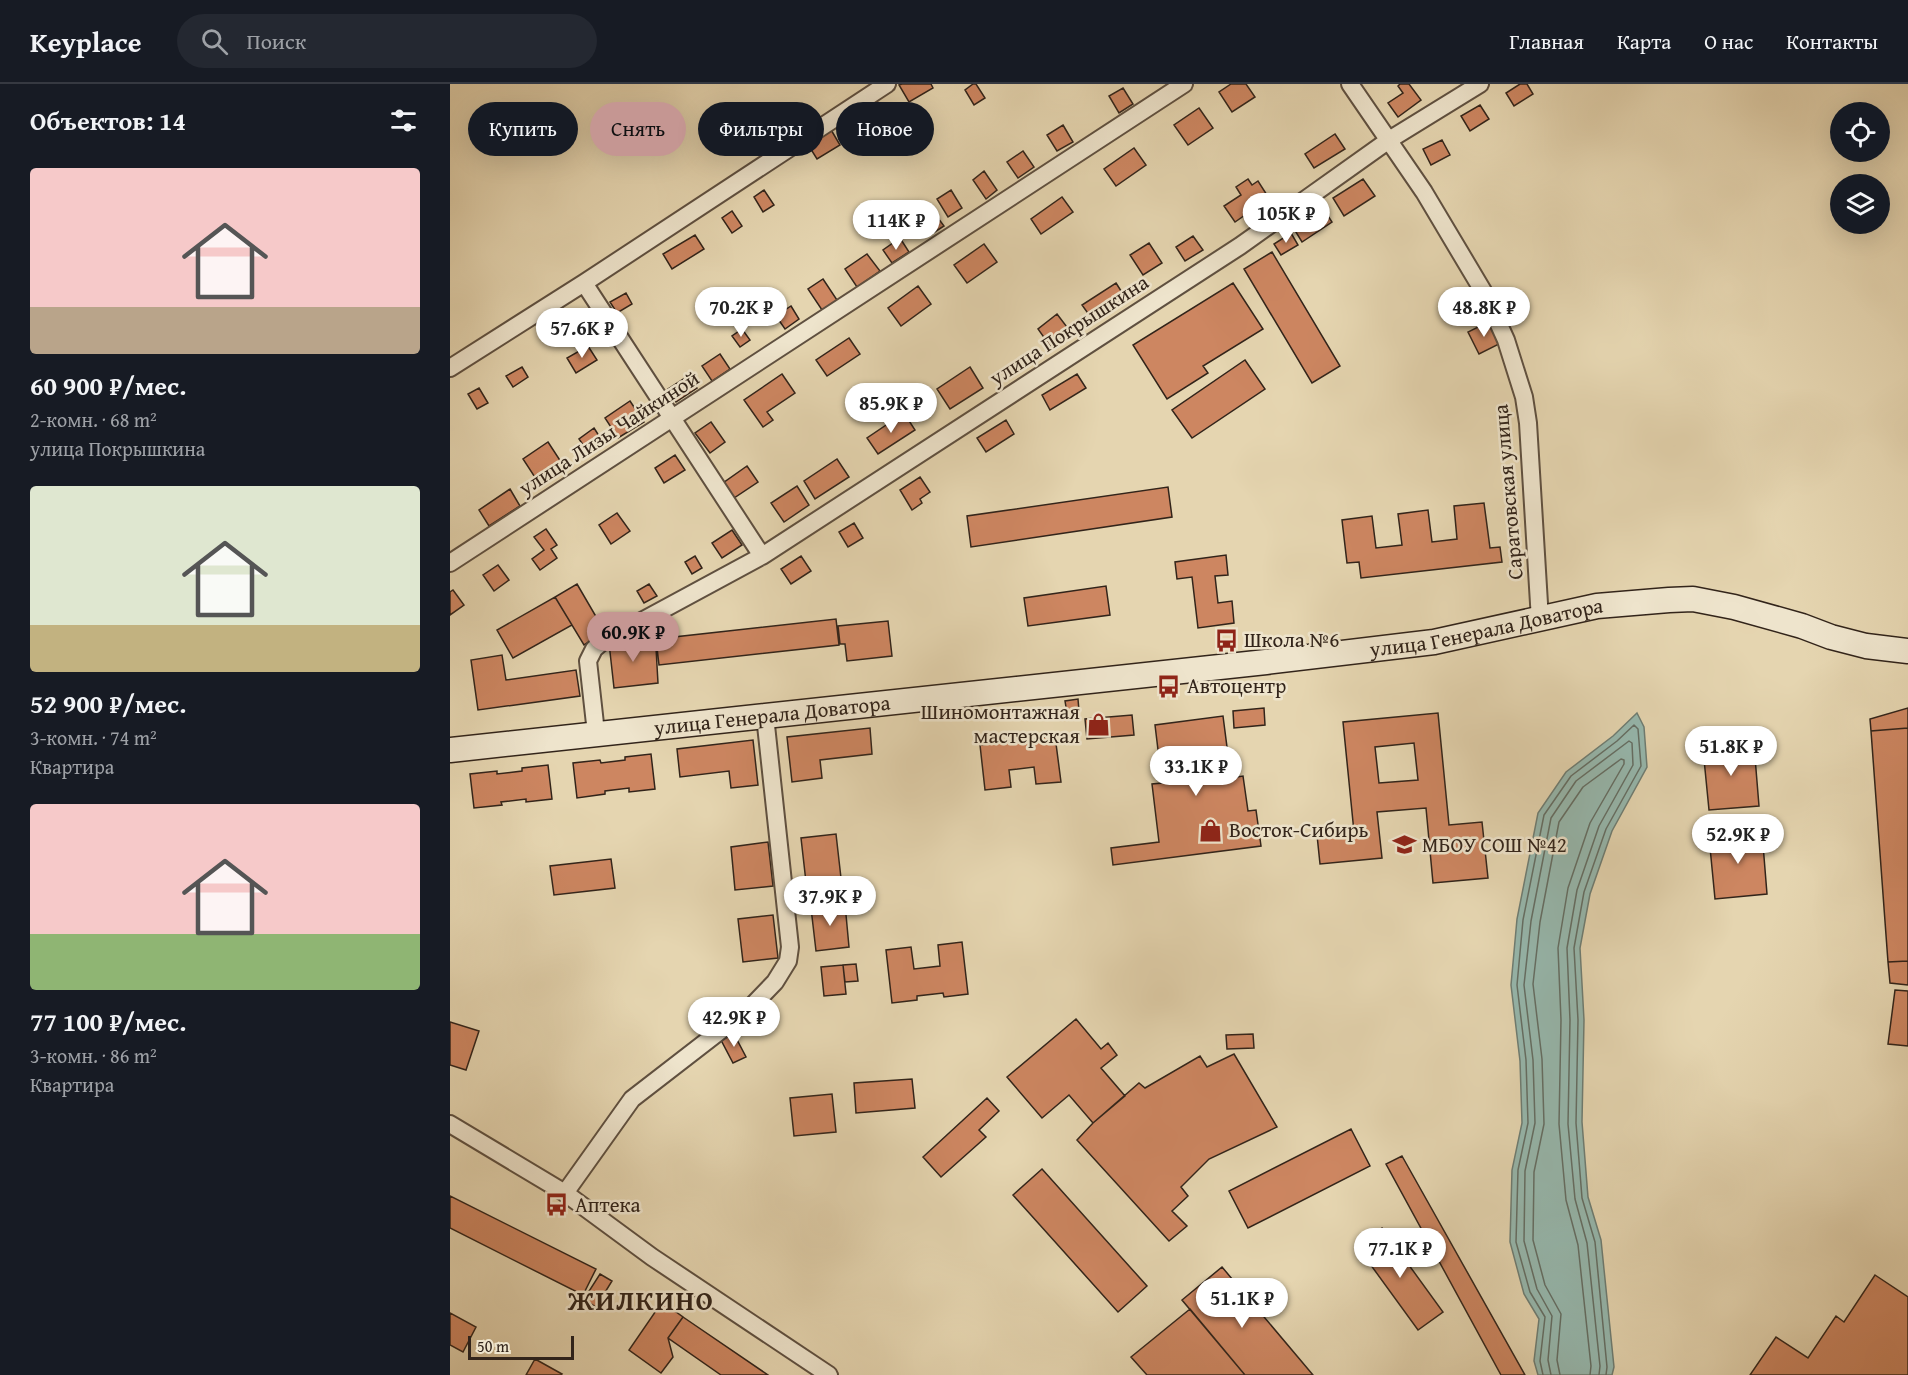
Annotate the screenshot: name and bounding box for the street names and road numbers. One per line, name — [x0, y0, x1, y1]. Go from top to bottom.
street label: улица Покрышкина — [982, 266, 1154, 393]
street label: улица Лизы Чайкиной — [511, 362, 705, 503]
street label: Саратовская улица — [1484, 403, 1531, 581]
street label: улица Генерала Доватора — [1367, 590, 1604, 665]
street label: улица Генерала Доватора — [651, 687, 892, 743]

